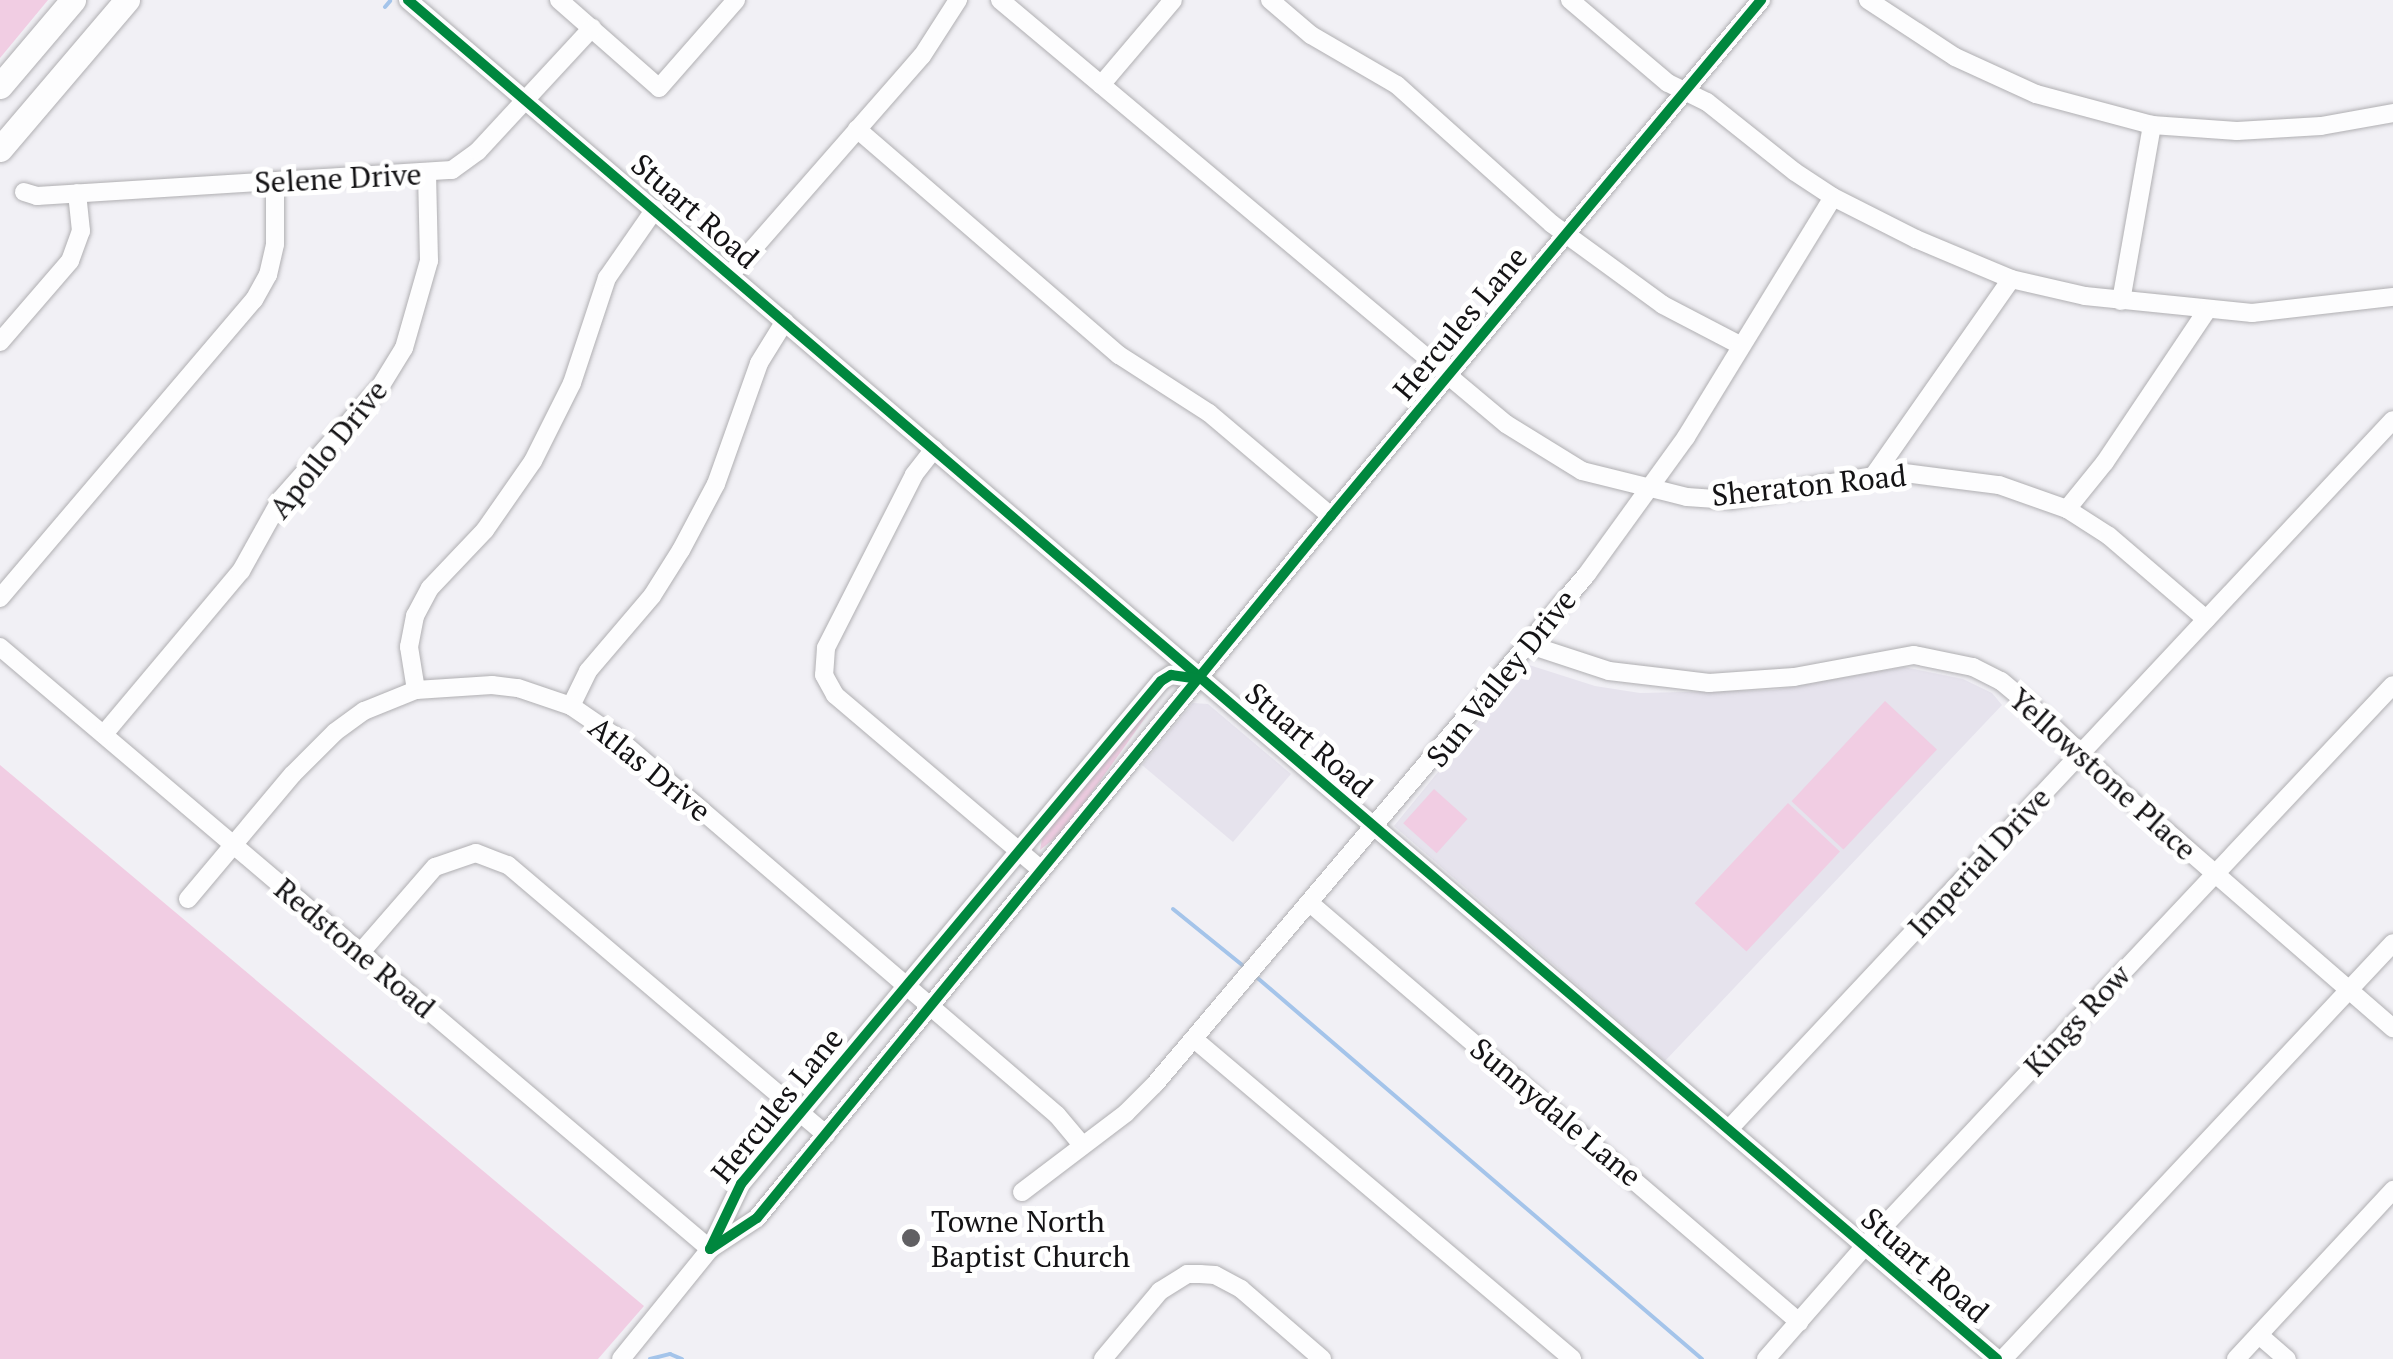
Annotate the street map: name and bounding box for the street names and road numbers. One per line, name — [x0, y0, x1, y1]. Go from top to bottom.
street label: Stuart Road — [624, 146, 766, 276]
street label: Selene Drive — [254, 156, 422, 200]
street label: Hercules Lane — [1386, 239, 1534, 407]
street label: Apollo Drive — [261, 373, 395, 525]
street label: Sheraton Road — [1710, 457, 1908, 513]
street label: Sun Valley Drive — [1418, 582, 1584, 774]
street label: Stuart Road — [1238, 675, 1380, 805]
street label: Yellowstone Place — [2002, 681, 2204, 867]
street label: Atlas Drive — [582, 709, 718, 829]
street label: Imperial Drive — [1900, 779, 2058, 945]
street label: Redstone Road — [268, 871, 442, 1025]
street label: Kings Row — [2016, 957, 2138, 1083]
street label: Hercules Lane — [704, 1020, 850, 1190]
street label: Sunnydale Lane — [1463, 1030, 1649, 1194]
street label: Stuart Road — [1854, 1200, 1996, 1330]

